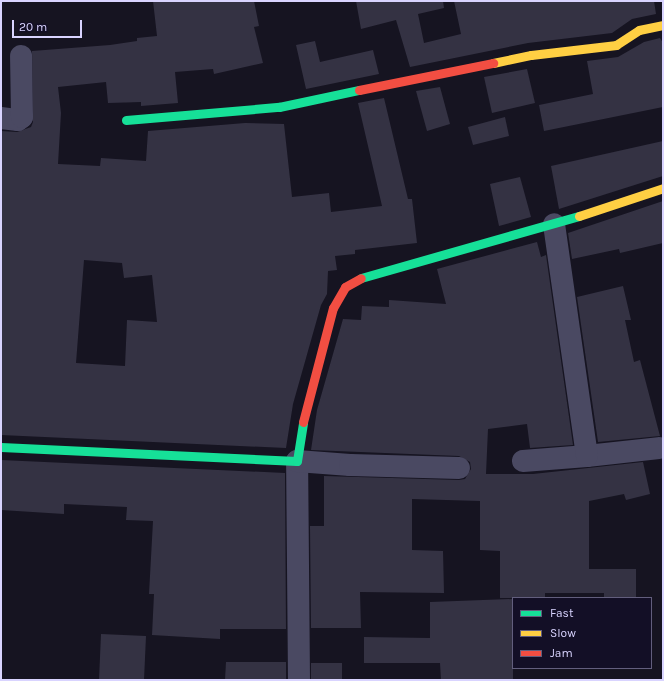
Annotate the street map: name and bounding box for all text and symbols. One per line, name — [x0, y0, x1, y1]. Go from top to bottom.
scale bar — [14, 12, 84, 38]
text: 20 m — [19, 20, 47, 34]
legend — [512, 597, 652, 669]
text: Fast — [550, 606, 573, 620]
text: Slow — [550, 626, 576, 640]
text: Jam — [550, 646, 573, 660]

